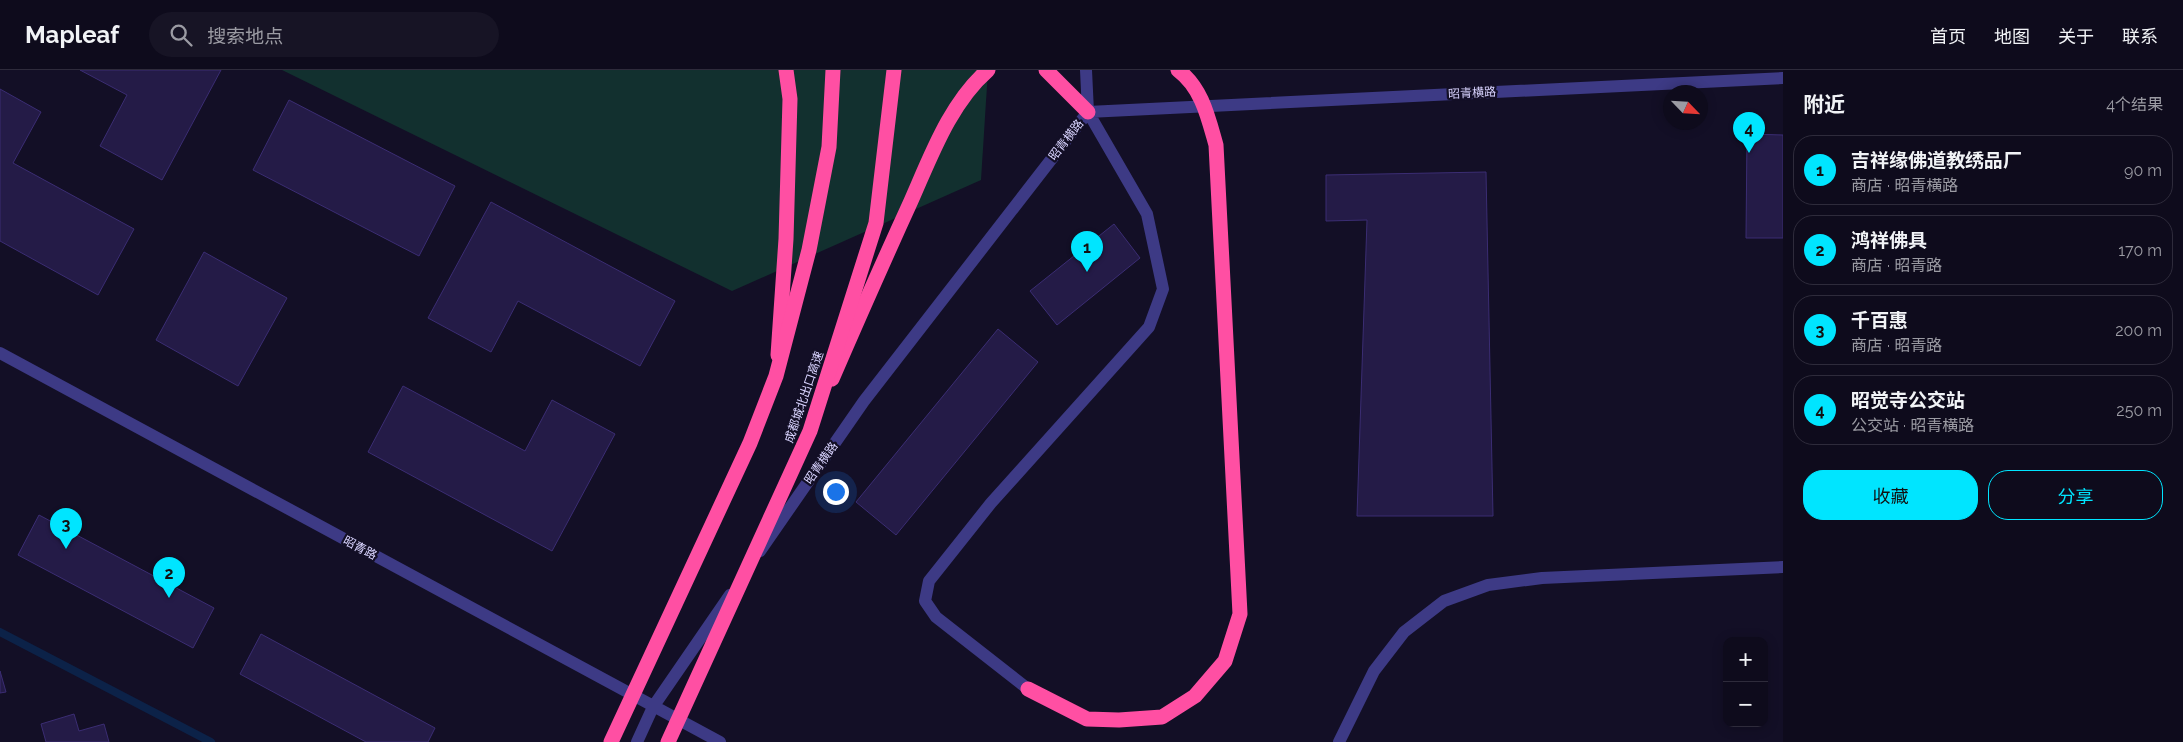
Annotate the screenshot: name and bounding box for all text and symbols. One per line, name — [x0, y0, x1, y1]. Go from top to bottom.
search box — [149, 12, 499, 57]
text: Mapleaf — [25, 20, 119, 49]
icon: search — [167, 21, 195, 49]
text: 搜索地点 — [207, 25, 283, 47]
text: 首页 — [1930, 26, 1966, 47]
text: 地图 — [1994, 26, 2030, 47]
text: 关于 — [2058, 26, 2094, 47]
text: 联系 — [2122, 26, 2158, 47]
street label: 昭青横路 — [1448, 85, 1496, 101]
north arrow — [1663, 85, 1708, 130]
text: 附近 — [1803, 92, 1845, 117]
text: 4个结果 — [2106, 95, 2163, 114]
pin: 4 — [1733, 112, 1765, 153]
street label: 昭青横路 — [1046, 117, 1086, 163]
text: 吉祥缘佛道教绣品厂 — [1851, 149, 2022, 171]
text: 1 — [1816, 161, 1824, 180]
text: 90 m — [2124, 161, 2162, 180]
text: 商店 · 昭青横路 — [1851, 176, 1958, 195]
text: 鸿祥佛具 — [1851, 229, 1927, 251]
pin: 1 — [1071, 231, 1103, 272]
text: 2 — [1815, 241, 1825, 260]
text: 170 m — [2118, 241, 2162, 260]
text: 商店 · 昭青路 — [1851, 256, 1942, 275]
text: 千百惠 — [1851, 309, 1908, 331]
text: 3 — [1816, 321, 1824, 340]
text: 200 m — [2115, 321, 2162, 340]
text: 商店 · 昭青路 — [1851, 336, 1942, 355]
street label: 成都城北出口高速 — [782, 349, 826, 445]
text: 昭觉寺公交站 — [1851, 389, 1965, 411]
text: 4 — [1815, 401, 1825, 420]
text: 250 m — [2116, 401, 2162, 420]
text: 公交站 · 昭青横路 — [1851, 416, 1974, 435]
street label: 昭青横路 — [801, 439, 841, 487]
button: 收藏 — [1803, 470, 1978, 520]
button: 分享 — [1988, 470, 2163, 520]
your location — [823, 479, 849, 505]
pin: 3 — [50, 508, 82, 549]
street label: 昭青路 — [341, 533, 379, 563]
pin: 2 — [153, 557, 185, 598]
map controls — [1723, 637, 1768, 727]
button: + — [1723, 637, 1768, 682]
button: − — [1723, 682, 1768, 727]

